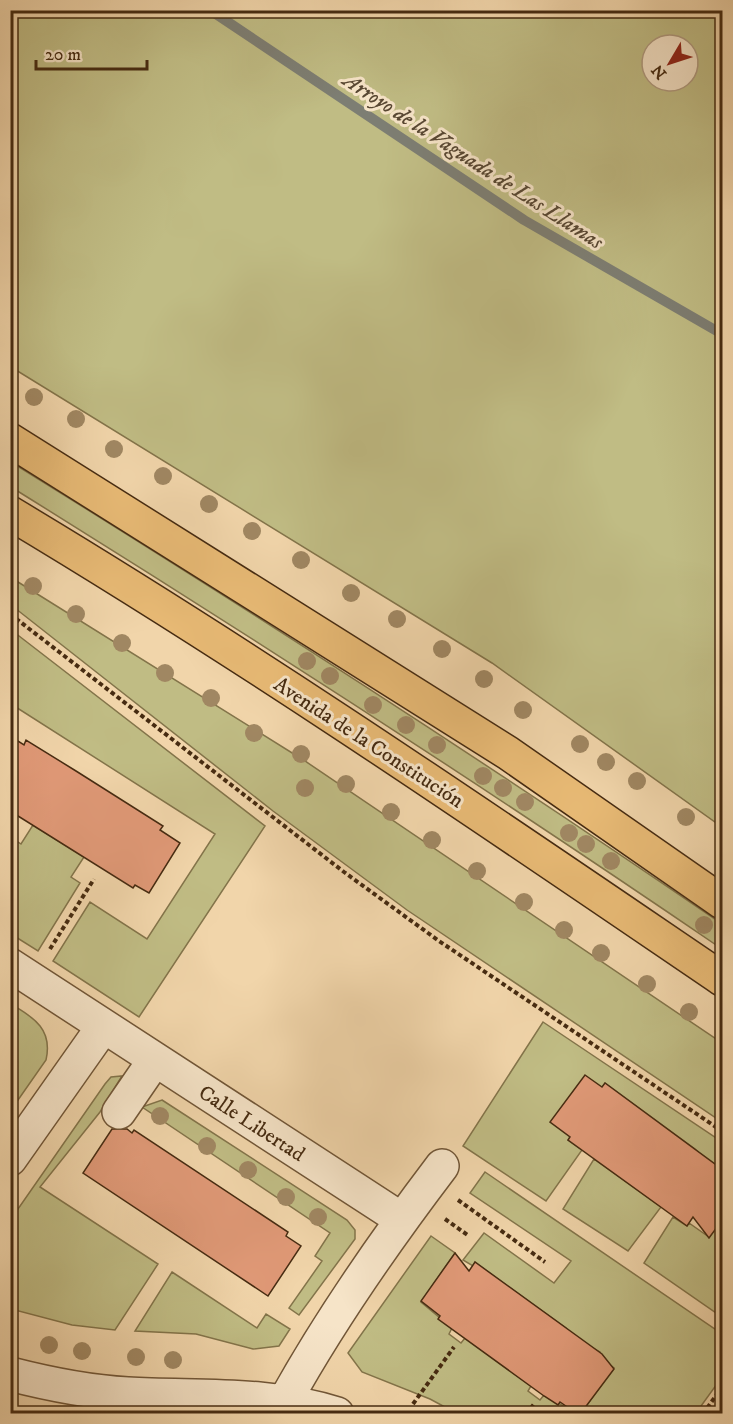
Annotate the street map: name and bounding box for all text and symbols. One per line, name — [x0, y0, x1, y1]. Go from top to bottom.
scale bar — [36, 33, 147, 71]
north arrow — [640, 33, 700, 93]
text: 20 m — [45, 44, 81, 66]
text: N — [647, 60, 671, 83]
water label: Arroyo de la Vaguada de Las Llamas — [336, 65, 609, 256]
street label: Avenida de la Constitución — [269, 672, 468, 814]
street label: Calle Libertad — [193, 1080, 310, 1168]

